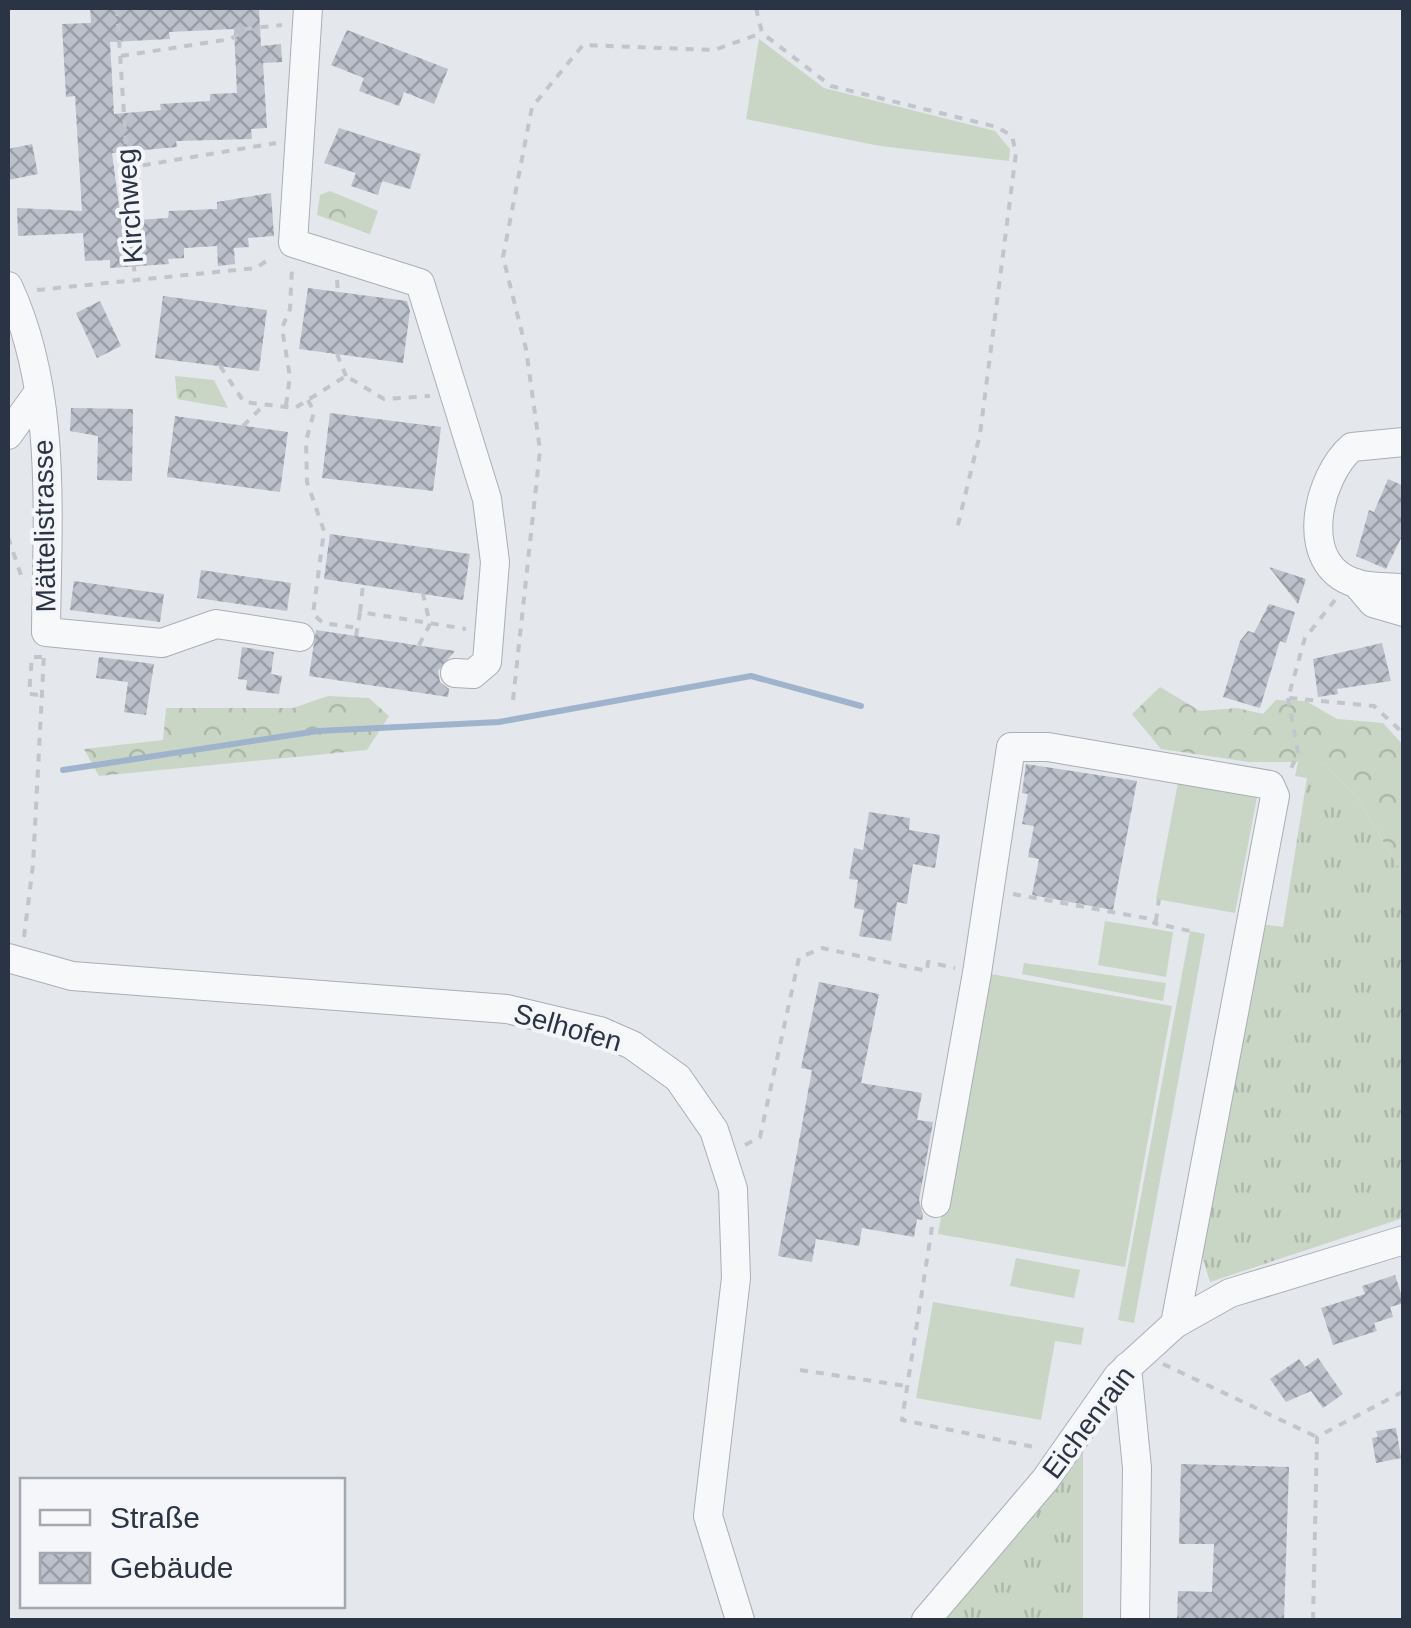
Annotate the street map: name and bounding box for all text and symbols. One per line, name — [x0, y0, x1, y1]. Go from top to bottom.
street label: Kirchweg — [110, 147, 149, 264]
street label: Mättelistrasse — [27, 439, 62, 613]
street label: Selhofen — [510, 997, 625, 1058]
street label: Eichenrain — [1036, 1360, 1141, 1484]
legend — [20, 1478, 345, 1608]
text: Straße — [110, 1501, 200, 1534]
text: Gebäude — [110, 1551, 233, 1584]

